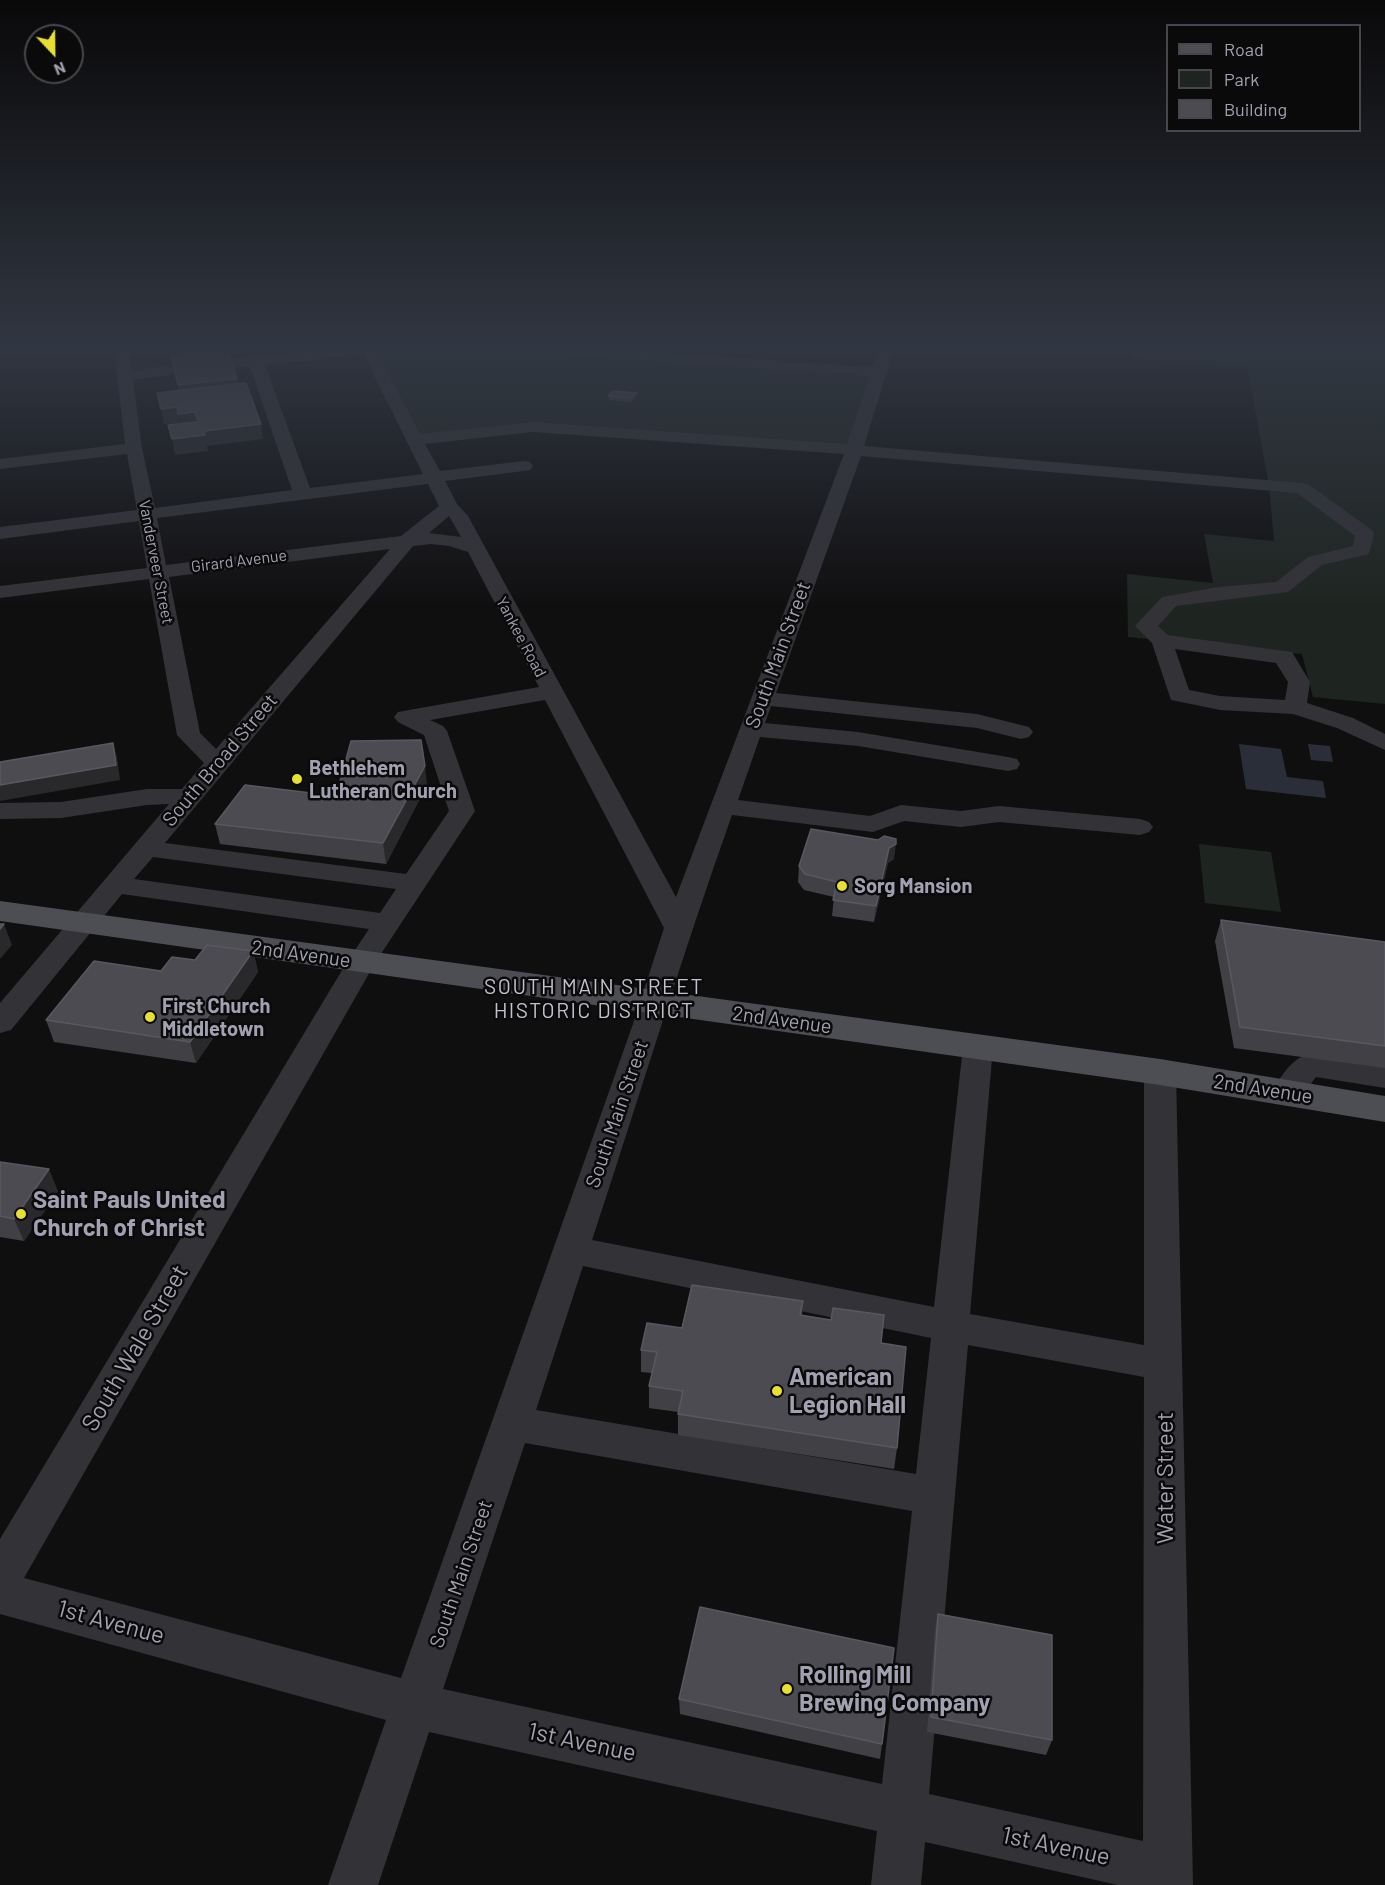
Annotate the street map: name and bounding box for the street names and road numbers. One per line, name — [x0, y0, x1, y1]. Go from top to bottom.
street label: Vanderveer Street — [135, 498, 177, 626]
street label: Girard Avenue — [190, 546, 288, 576]
street label: South Main Street — [740, 578, 816, 732]
street label: Yankee Road — [492, 593, 550, 681]
street label: South Broad Street — [158, 689, 282, 831]
street label: 2nd Avenue — [250, 935, 352, 973]
street label: 2nd Avenue — [731, 1001, 833, 1039]
street label: South Main Street — [581, 1037, 653, 1191]
street label: 2nd Avenue — [1212, 1069, 1314, 1109]
street label: South Wale Street — [76, 1260, 194, 1436]
street label: Water Street — [1151, 1412, 1179, 1544]
street label: South Main Street — [425, 1497, 497, 1651]
street label: 1st Avenue — [54, 1594, 168, 1650]
street label: 1st Avenue — [525, 1717, 639, 1767]
street label: 1st Avenue — [999, 1821, 1113, 1871]

